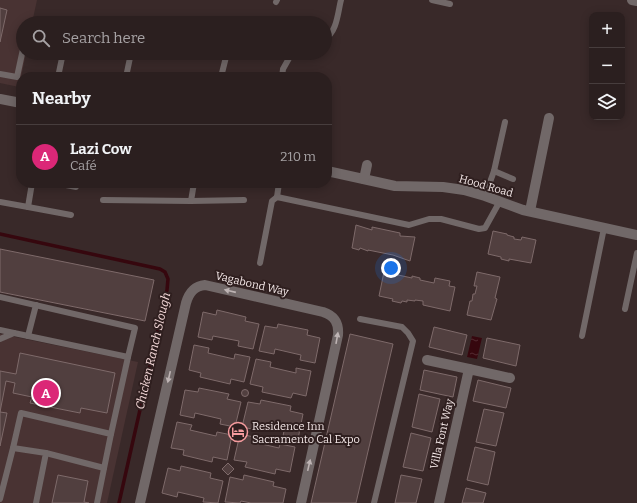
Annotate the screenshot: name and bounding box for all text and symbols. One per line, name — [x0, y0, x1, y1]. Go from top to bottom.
map controls — [589, 12, 625, 120]
button: + — [589, 12, 625, 48]
search box — [16, 16, 332, 60]
icon: search — [30, 27, 52, 49]
text: Search here — [62, 29, 145, 47]
button: − — [589, 48, 625, 84]
button: layers — [589, 84, 625, 120]
text: Nearby — [32, 88, 91, 109]
text: Lazi Cow — [70, 140, 132, 158]
text: A — [40, 149, 50, 164]
text: 210 m — [280, 149, 316, 164]
text: Café — [70, 158, 97, 173]
street label: Hood Road — [457, 172, 515, 200]
your location — [381, 258, 401, 278]
street label: Vagabond Way — [214, 269, 290, 299]
one-way arrow — [223, 287, 236, 293]
water label: Chicken Ranch Slough — [133, 291, 173, 411]
one-way arrow — [335, 332, 341, 344]
one-way arrow — [166, 372, 172, 384]
pin: A — [33, 378, 59, 408]
street label: Villa Font Way — [428, 397, 456, 470]
place label: Residence Inn Sacramento Cal Expo — [252, 420, 360, 446]
hotel icon: Residence Inn Sacramento Cal Expo — [227, 421, 249, 443]
one-way arrow — [307, 459, 313, 471]

